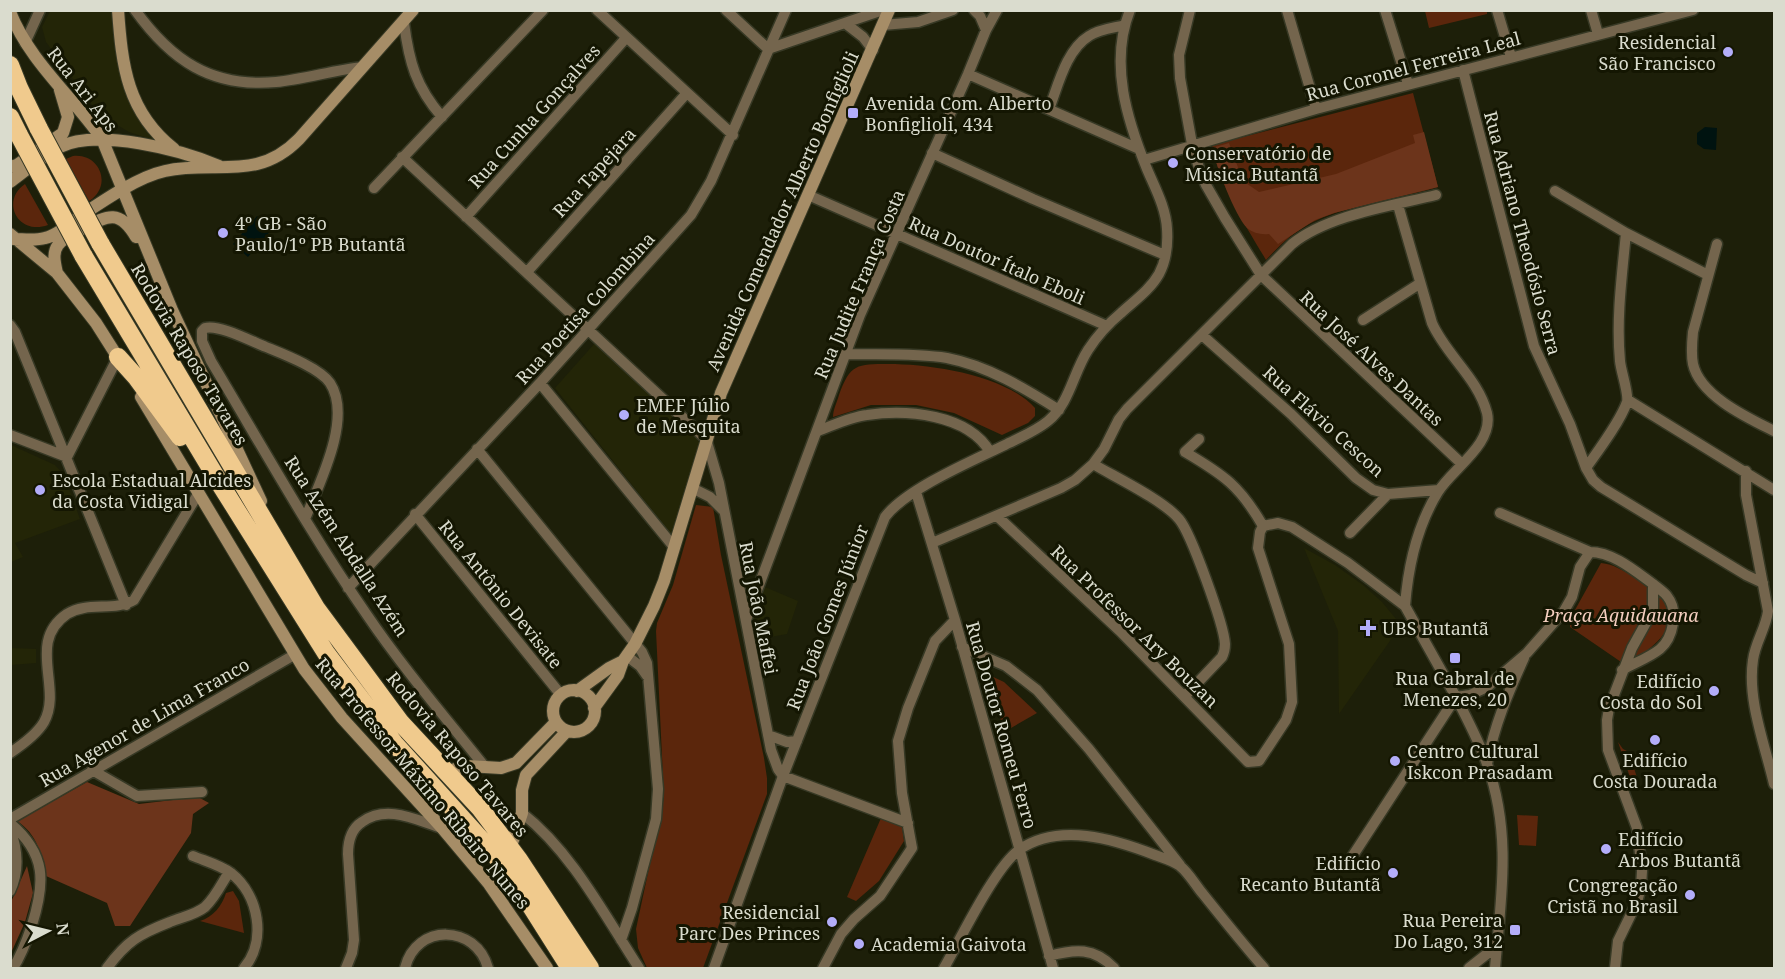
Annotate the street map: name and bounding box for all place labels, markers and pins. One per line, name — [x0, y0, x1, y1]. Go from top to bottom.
place label: Residencial São Francisco — [1599, 30, 1716, 75]
marker: Residencial São Francisco — [1721, 45, 1735, 59]
place label: Avenida Com. Alberto Bonfiglioli, 434 — [865, 91, 1052, 136]
marker: Avenida Com. Alberto Bonfiglioli, 434 — [846, 106, 860, 120]
place label: Conservatório de Música Butantã — [1185, 141, 1332, 186]
marker: Conservatório de Música Butantã — [1166, 156, 1180, 170]
place label: 4º GB - São Paulo/1º PB Butantã — [235, 211, 406, 256]
marker: 4º GB - São Paulo/1º PB Butantã — [216, 226, 230, 240]
place label: EMEF Júlio de Mesquita — [636, 393, 741, 438]
marker: EMEF Júlio de Mesquita — [617, 408, 631, 422]
place label: Escola Estadual Alcides da Costa Vidigal — [52, 468, 251, 513]
marker: Escola Estadual Alcides da Costa Vidigal — [33, 483, 47, 497]
place label: UBS Butantã — [1382, 616, 1489, 640]
marker: UBS Butantã — [1359, 619, 1377, 637]
marker: Rua Cabral de Menezes, 20 — [1448, 651, 1462, 665]
place label: Rua Cabral de Menezes, 20 — [1395, 666, 1515, 711]
place label: Edifício Costa do Sol — [1599, 669, 1702, 714]
marker: Edifício Costa do Sol — [1707, 684, 1721, 698]
marker: Edifício Costa Dourada — [1648, 733, 1662, 747]
place label: Centro Cultural Iskcon Prasadam — [1407, 739, 1553, 784]
place label: Edifício Costa Dourada — [1592, 748, 1718, 793]
marker: Centro Cultural Iskcon Prasadam — [1388, 754, 1402, 768]
place label: Edifício Arbos Butantã — [1618, 827, 1741, 872]
marker: Edifício Arbos Butantã — [1599, 842, 1613, 856]
place label: Edifício Recanto Butantã — [1240, 851, 1381, 896]
marker: Edifício Recanto Butantã — [1386, 866, 1400, 880]
place label: Congregação Cristã no Brasil — [1547, 873, 1678, 918]
marker: Congregação Cristã no Brasil — [1683, 888, 1697, 902]
place label: Residencial Parc Des Princes — [678, 900, 820, 945]
place label: Rua Pereira Do Lago, 312 — [1394, 908, 1503, 953]
marker: Residencial Parc Des Princes — [825, 915, 839, 929]
marker: Rua Pereira Do Lago, 312 — [1508, 923, 1522, 937]
place label: Academia Gaivota — [871, 932, 1027, 956]
marker: Academia Gaivota — [852, 937, 866, 951]

